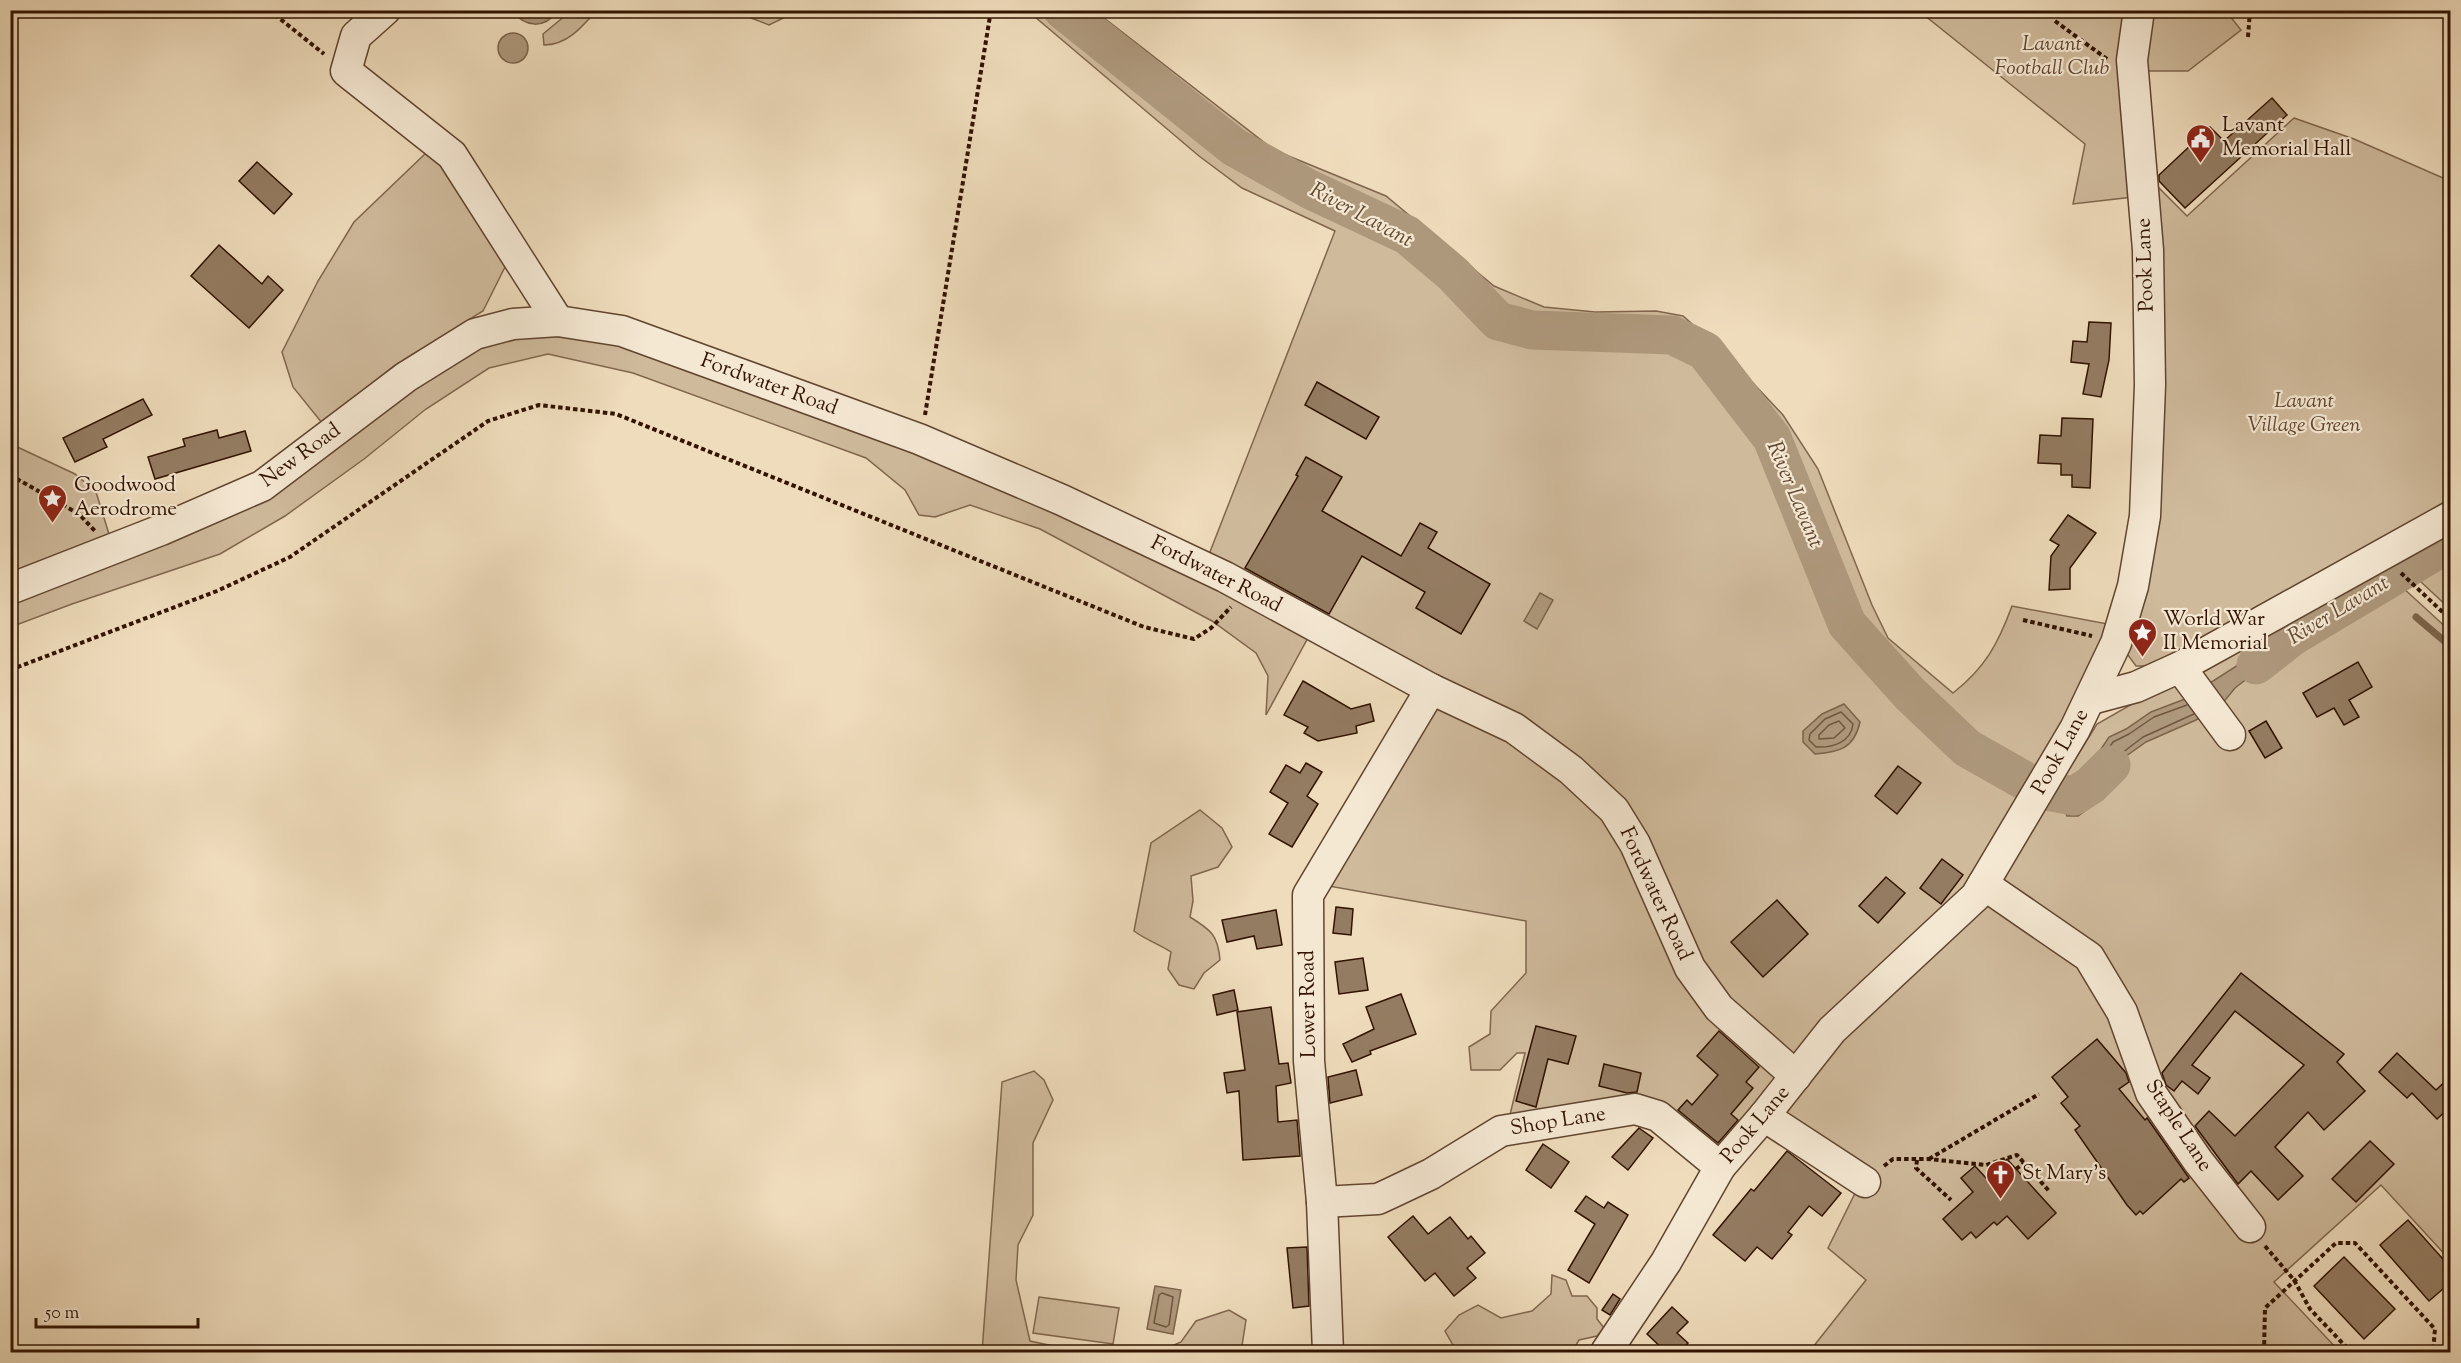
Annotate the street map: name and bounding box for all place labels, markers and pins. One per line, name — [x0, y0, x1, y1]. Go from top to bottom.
place label: Lavant Memorial Hall — [2222, 111, 2351, 165]
public building icon: Lavant Memorial Hall — [2185, 122, 2217, 164]
place label: Goodwood Aerodrome — [74, 471, 177, 525]
place icon: Goodwood Aerodrome — [37, 482, 69, 524]
place label: World War II Memorial — [2163, 605, 2268, 659]
place icon: World War II Memorial — [2126, 616, 2158, 658]
church icon: St Mary's — [1985, 1158, 2017, 1200]
place label: St Mary's — [2022, 1159, 2106, 1189]

